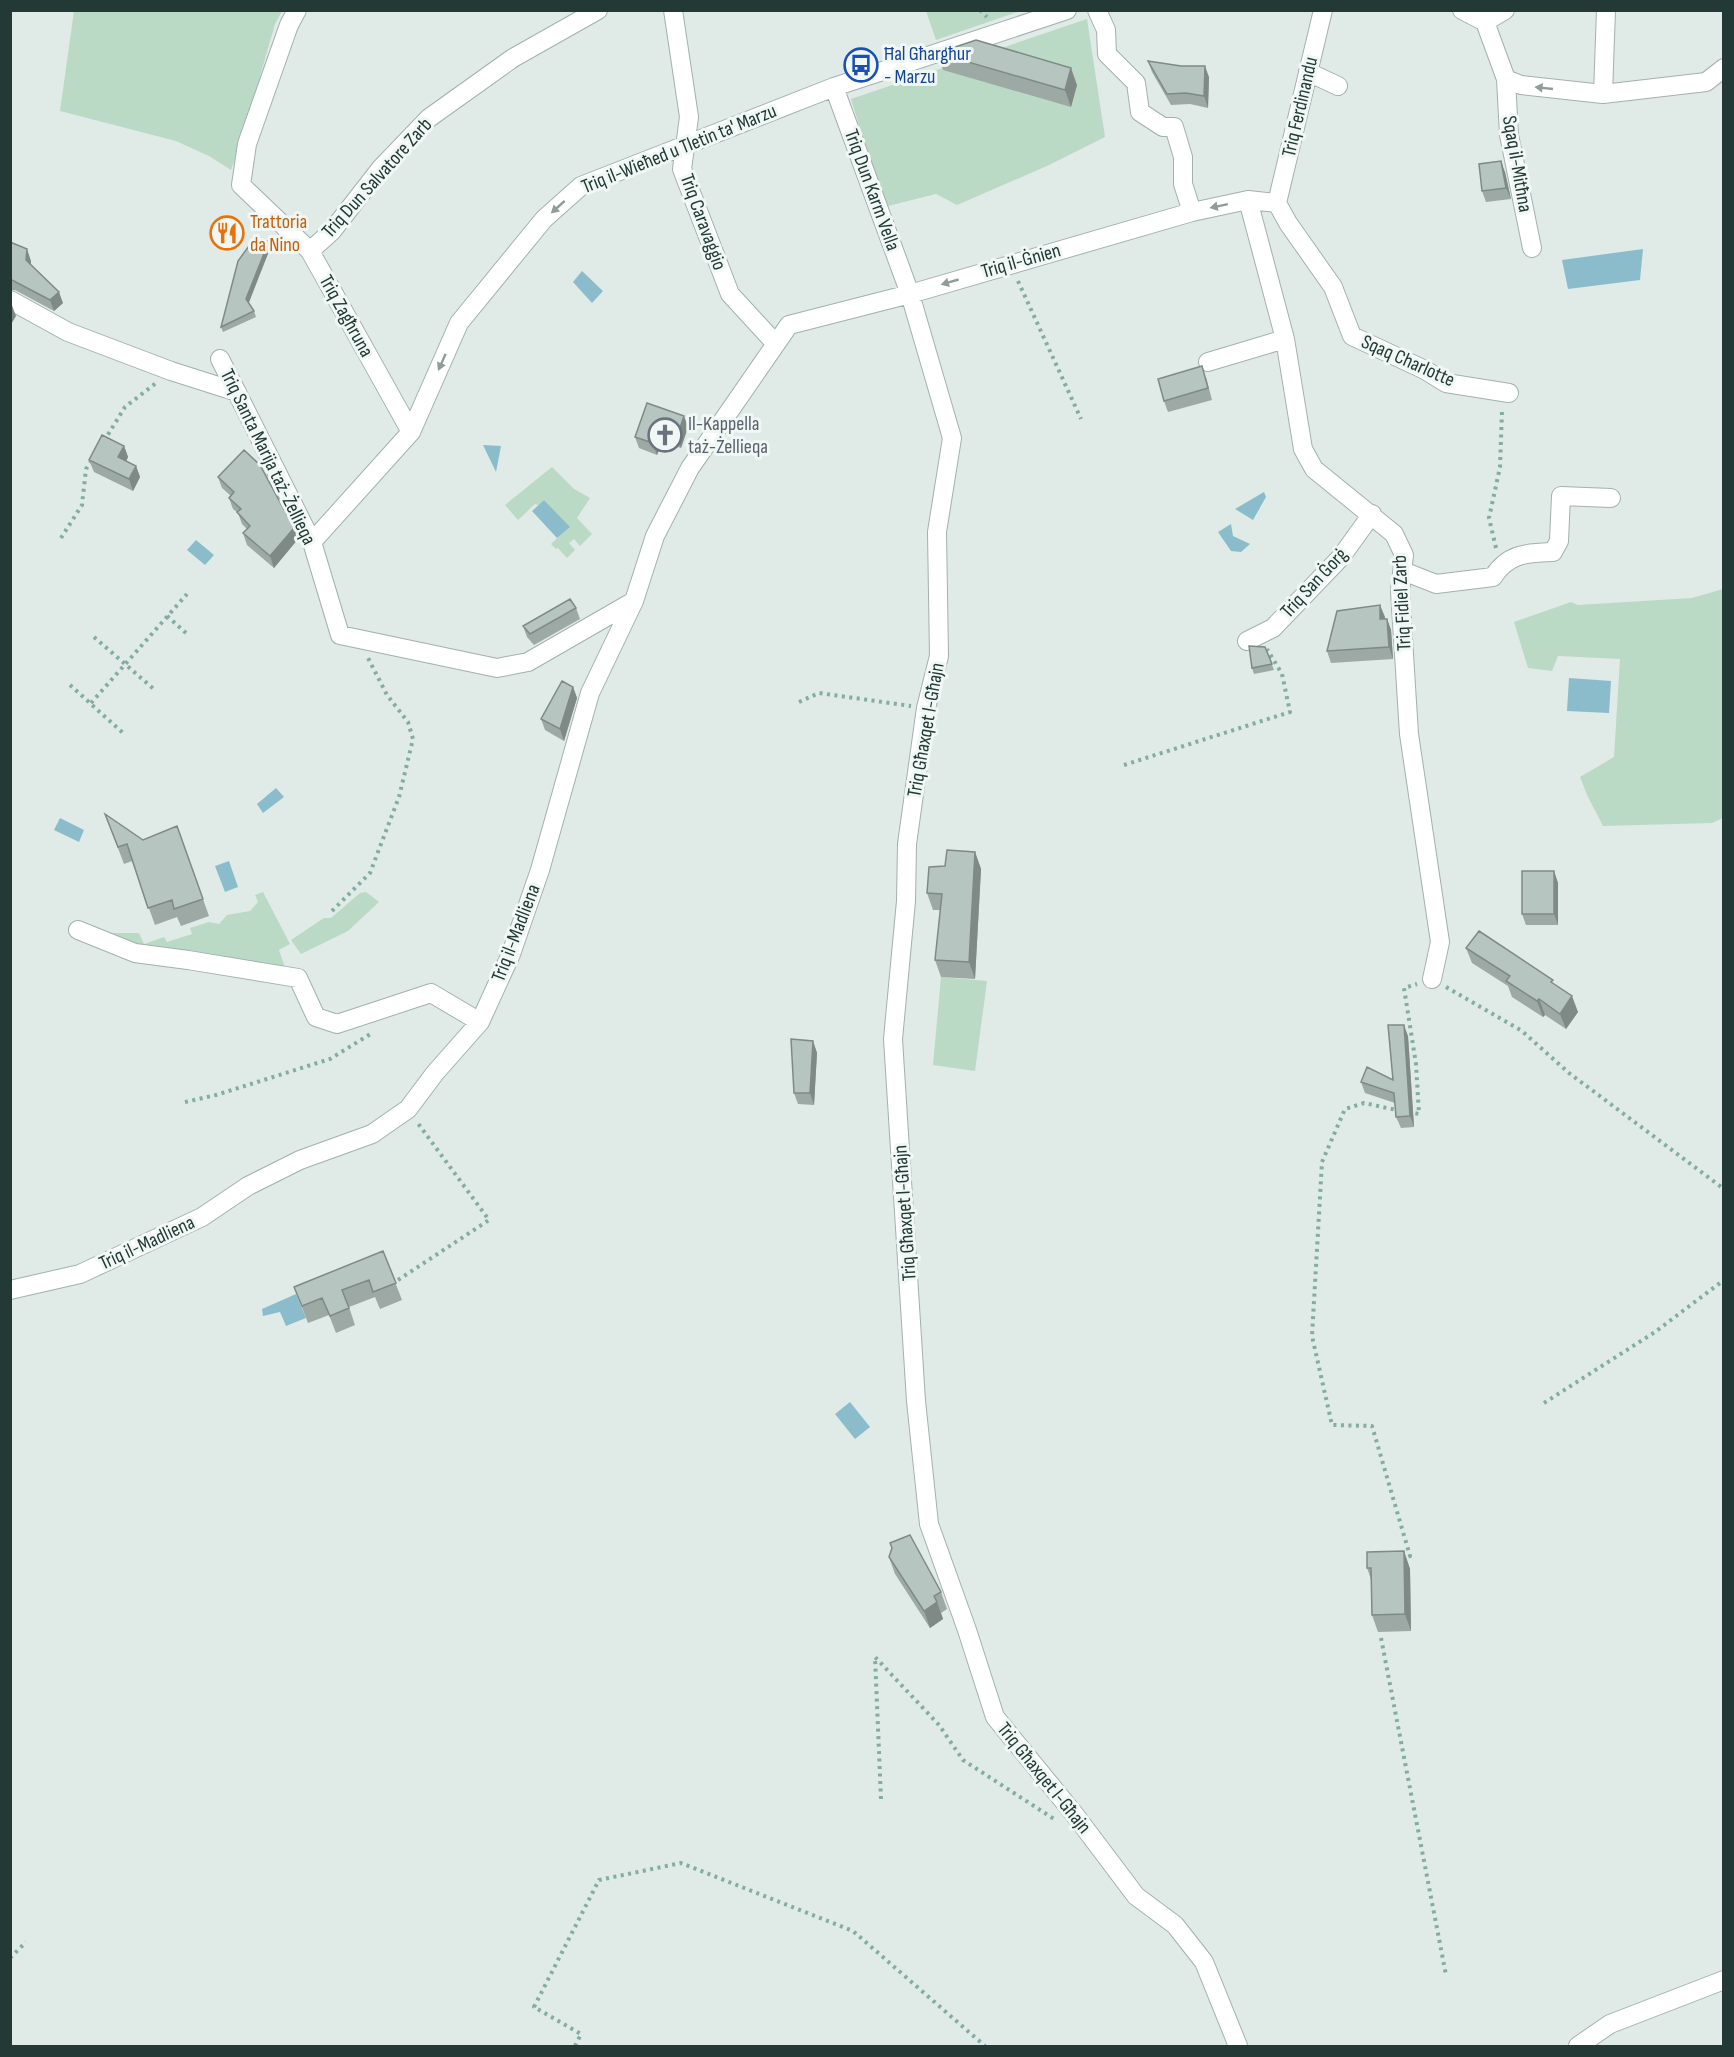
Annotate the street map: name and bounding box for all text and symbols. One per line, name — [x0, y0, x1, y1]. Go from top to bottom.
place label: Ħal Għargħur - Marzu — [884, 42, 971, 89]
bus stop icon: Ħal Għargħur - Marzu — [843, 47, 879, 83]
street label: Triq Ferdinandu — [1277, 55, 1323, 159]
one-way arrow — [1535, 83, 1554, 93]
street label: Triq il-Wieħed u Tletin ta' Marzu — [578, 99, 780, 199]
street label: Triq Dun Salvatore Zarb — [317, 113, 437, 243]
street label: Sqaq il-Mitħna — [1497, 114, 1537, 214]
street label: Triq Dun Karm Vella — [839, 126, 905, 254]
street label: Triq Caravaggio — [674, 171, 732, 273]
one-way arrow — [551, 199, 565, 213]
one-way arrow — [1209, 202, 1228, 211]
place label: Trattoria da Nino — [250, 210, 307, 257]
restaurant icon: Trattoria da Nino — [209, 215, 245, 251]
street label: Triq il-Ġnien — [979, 238, 1063, 284]
street label: Triq Zagħruna — [314, 271, 378, 361]
one-way arrow — [941, 278, 959, 287]
street label: Sqaq Charlotte — [1357, 330, 1459, 392]
one-way arrow — [438, 353, 447, 370]
street label: Triq Santa Marija taż-Żellieqa — [215, 365, 321, 549]
place label: Il-Kappella taż-Żellieqa — [688, 412, 768, 459]
church icon: Il-Kappella taż-Żellieqa — [647, 417, 683, 453]
street label: Triq San Ġorġ — [1276, 543, 1352, 623]
street label: Triq Fidiel Zarb — [1388, 554, 1416, 652]
street label: Triq Għaxqet l-Għajn — [902, 661, 950, 799]
street label: Triq il-Madliena — [486, 881, 546, 985]
street label: Triq Għaxqet l-Għajn — [888, 1144, 922, 1282]
street label: Triq il-Madliena — [95, 1210, 199, 1276]
street label: Triq Għaxqet l-Għajn — [992, 1718, 1096, 1838]

